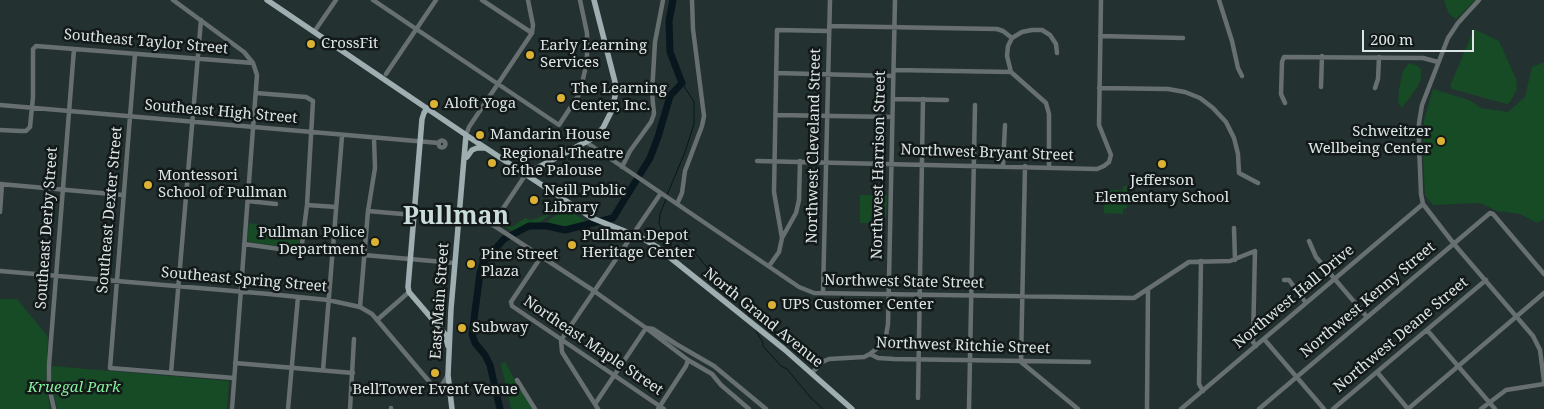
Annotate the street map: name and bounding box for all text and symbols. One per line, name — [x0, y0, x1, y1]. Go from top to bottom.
scale bar — [1364, 20, 1476, 52]
street label: Southeast Taylor Street — [63, 26, 229, 58]
text: 200 m — [1370, 29, 1413, 49]
place label: CrossFit — [321, 35, 378, 53]
place label: Early Learning Services — [540, 37, 647, 72]
marker: CrossFit — [305, 38, 317, 50]
street label: Northwest Cleveland Street — [803, 48, 825, 244]
marker: Early Learning Services — [524, 49, 536, 61]
street label: Northwest Harrison Street — [868, 70, 890, 260]
place label: The Learning Center, Inc. — [571, 80, 667, 115]
marker: The Learning Center, Inc. — [555, 92, 567, 104]
place label: Aloft Yoga — [444, 95, 516, 113]
street label: Southeast High Street — [144, 96, 298, 128]
marker: Aloft Yoga — [428, 98, 440, 110]
place label: Schweitzer Wellbeing Center — [1308, 123, 1431, 158]
street label: Southeast Dexter Street — [94, 126, 126, 294]
place label: Mandarin House — [490, 126, 610, 144]
marker: Mandarin House — [474, 129, 486, 141]
marker: Schweitzer Wellbeing Center — [1435, 135, 1447, 147]
street label: Northwest Bryant Street — [900, 141, 1074, 165]
place label: Regional Theatre of the Palouse — [502, 145, 624, 180]
street label: Southeast Derby Street — [32, 146, 62, 310]
marker: Regional Theatre of the Palouse — [486, 157, 498, 169]
marker: Jefferson Elementary School — [1156, 158, 1168, 170]
place label: Montessori School of Pullman — [158, 167, 287, 202]
place label: Jefferson Elementary School — [1095, 172, 1229, 207]
marker: Montessori School of Pullman — [142, 179, 154, 191]
place label: Neill Public Library — [544, 182, 626, 217]
marker: Neill Public Library — [528, 194, 540, 206]
district label: Pullman — [403, 202, 509, 232]
place label: Pullman Police Department — [258, 224, 365, 259]
place label: Pullman Depot Heritage Center — [582, 227, 695, 262]
marker: Pullman Police Department — [369, 236, 381, 248]
street label: Northwest Kenny Street — [1297, 238, 1439, 362]
marker: Pullman Depot Heritage Center — [566, 239, 578, 251]
street label: Northwest Hall Drive — [1230, 241, 1358, 353]
street label: East Main Street — [427, 242, 453, 360]
place label: Pine Street Plaza — [481, 246, 558, 281]
marker: Pine Street Plaza — [465, 258, 477, 270]
street label: Southeast Spring Street — [160, 264, 328, 296]
street label: North Grand Avenue — [700, 264, 826, 372]
street label: Northwest State Street — [824, 272, 984, 292]
street label: Northwest Deane Street — [1330, 274, 1472, 396]
street label: Northeast Maple Street — [520, 293, 666, 399]
place label: UPS Customer Center — [782, 296, 934, 314]
marker: UPS Customer Center — [766, 299, 778, 311]
place label: Subway — [472, 319, 528, 337]
marker: Subway — [456, 322, 468, 334]
street label: Northwest Ritchie Street — [876, 334, 1050, 358]
marker: BellTower Event Venue — [429, 367, 441, 379]
park label: Kruegal Park — [28, 379, 120, 397]
place label: BellTower Event Venue — [352, 381, 518, 399]

